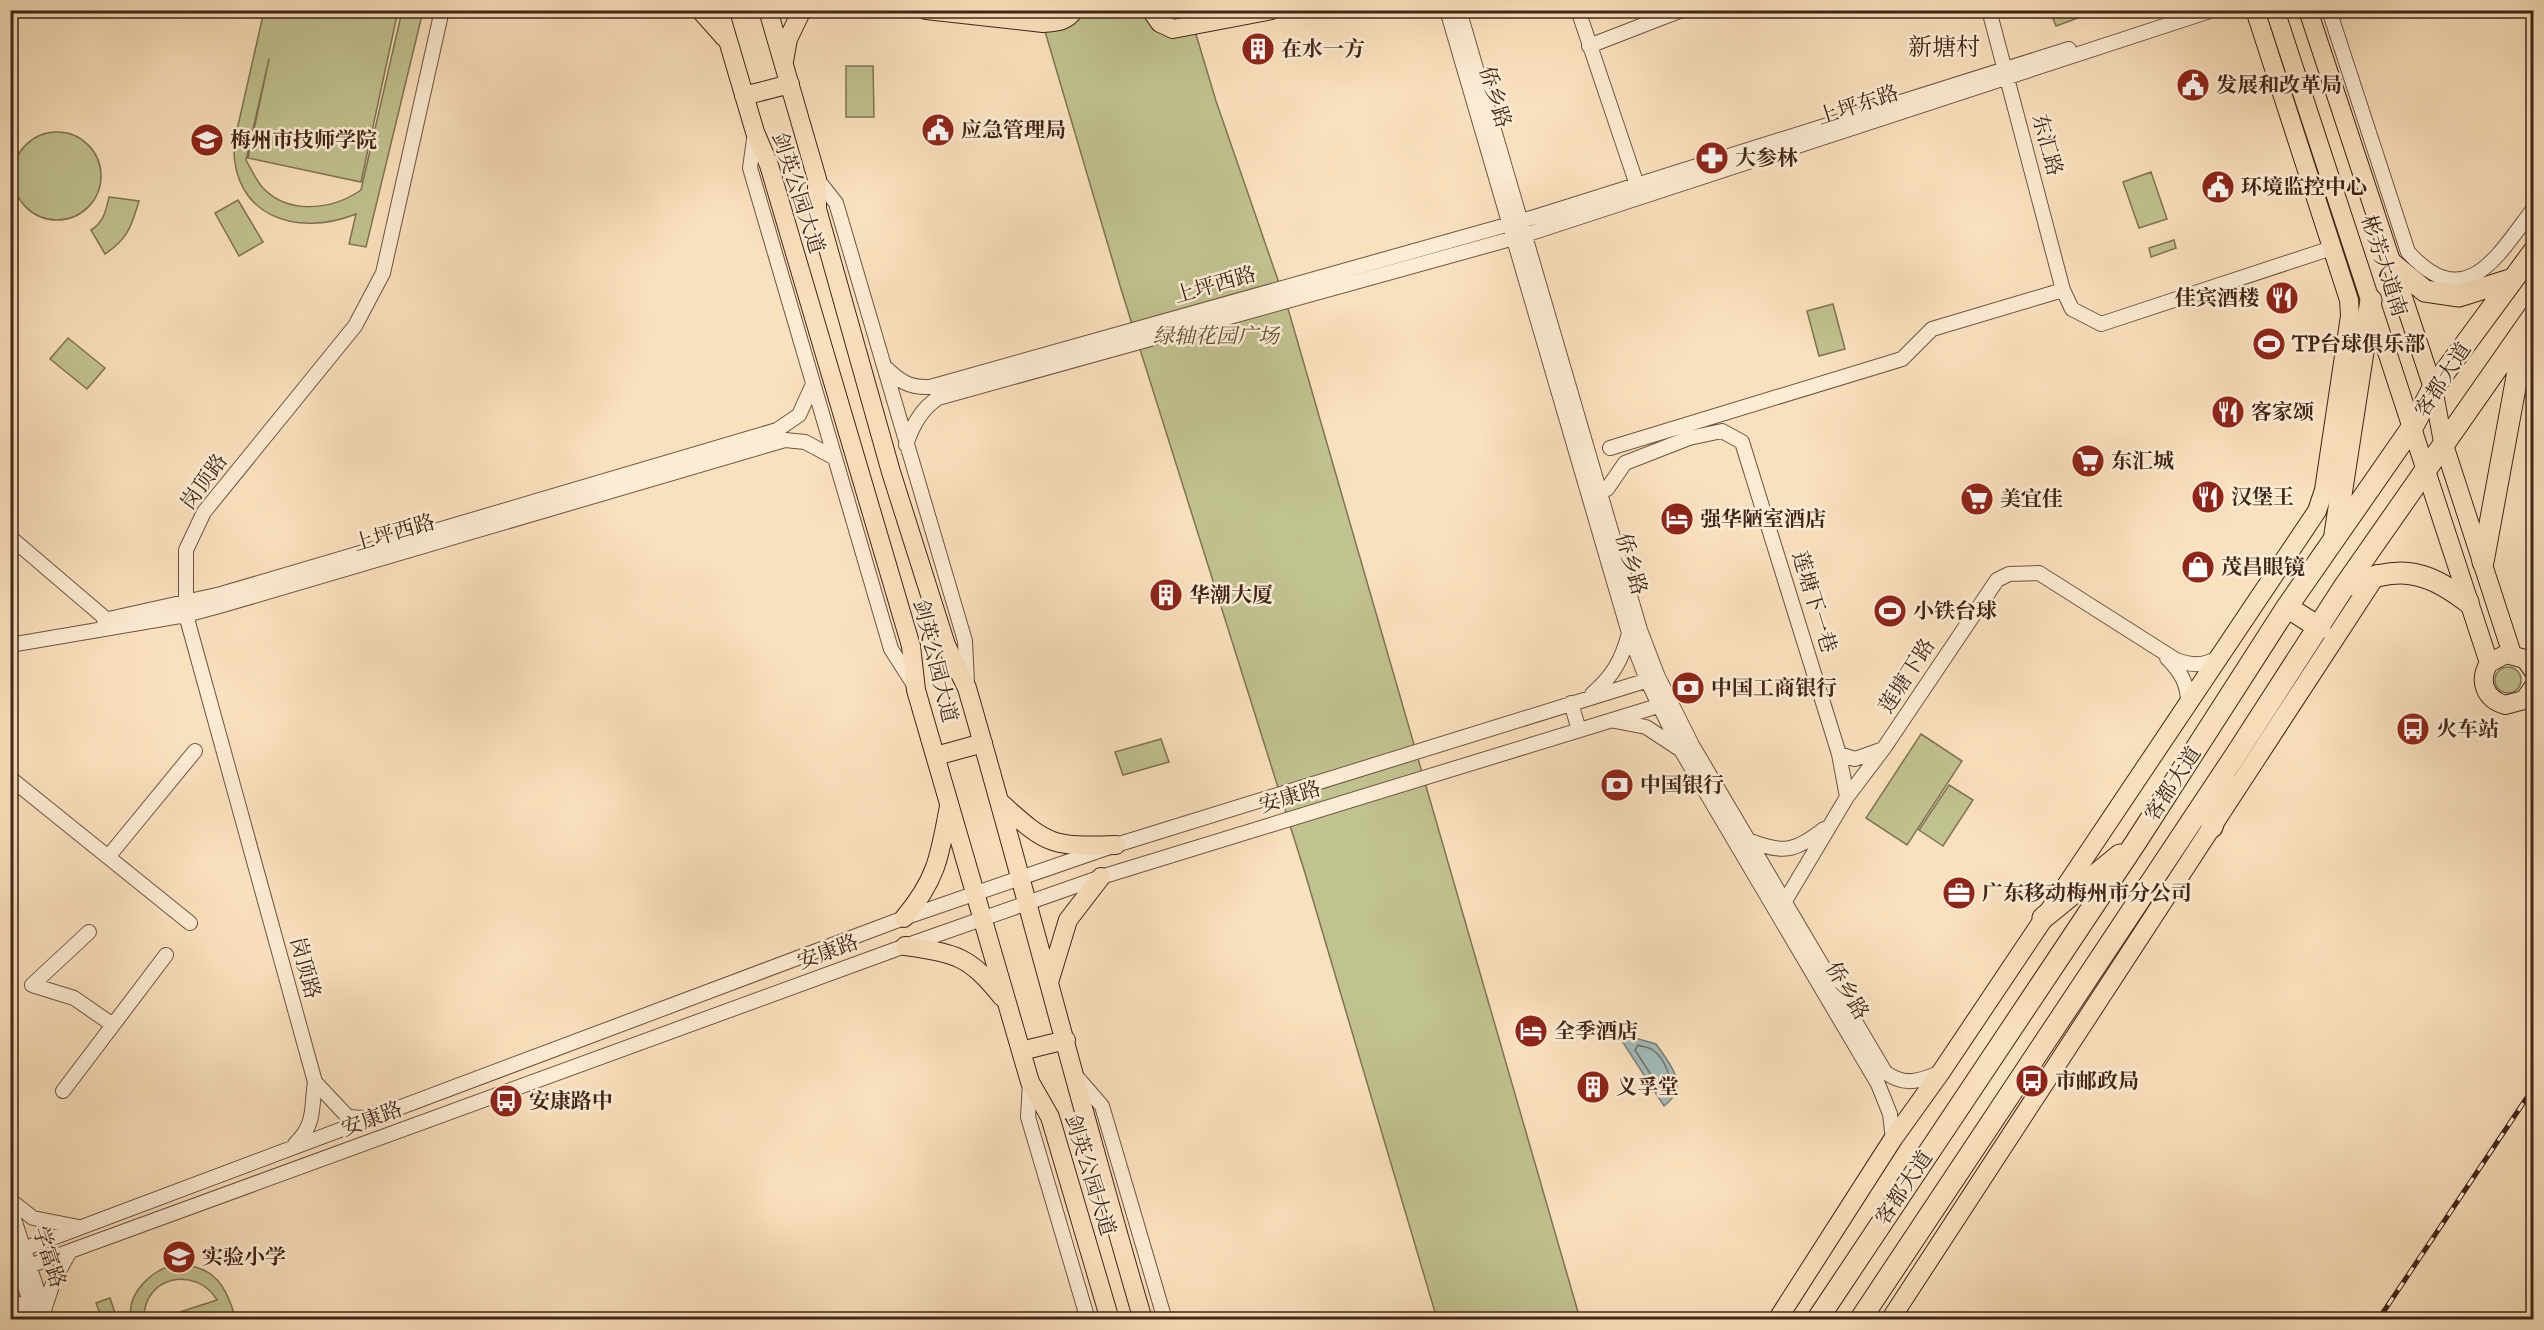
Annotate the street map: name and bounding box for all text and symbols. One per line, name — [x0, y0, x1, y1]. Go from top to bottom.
building icon: 在水一方 — [1240, 31, 1276, 67]
district label: 新塘村 — [1908, 32, 1980, 63]
place label: 在水一方 — [1281, 36, 1365, 63]
street label: 侨乡路 — [1473, 63, 1517, 131]
public building icon: 发展和改革局 — [2175, 67, 2211, 103]
place label: 发展和改革局 — [2216, 72, 2342, 99]
street label: 上坪东路 — [1814, 79, 1902, 131]
street label: 东汇路 — [2026, 111, 2068, 179]
public building icon: 应急管理局 — [920, 112, 956, 148]
place label: 应急管理局 — [961, 117, 1066, 144]
school or university icon: 梅州市技师学院 — [189, 122, 225, 158]
place label: 梅州市技师学院 — [230, 127, 377, 154]
street label: 剑英公园大道 — [766, 129, 830, 257]
pharmacy icon: 大参林 — [1694, 140, 1730, 176]
place label: 大参林 — [1735, 145, 1798, 172]
public building icon: 环境监控中心 — [2200, 169, 2236, 205]
place label: 环境监控中心 — [2241, 174, 2367, 201]
street label: 彬芳大道南 — [2355, 212, 2413, 320]
street label: 上坪西路 — [1171, 260, 1259, 310]
restaurant icon: 佳宾酒楼 — [2264, 280, 2300, 316]
place label: 佳宾酒楼 — [2175, 285, 2259, 312]
park label: 绿轴花园广场 — [1153, 323, 1281, 350]
sports icon: TP台球俱乐部 — [2251, 326, 2287, 362]
place label: TP台球俱乐部 — [2291, 331, 2425, 358]
street label: 客都大道 — [2409, 337, 2477, 423]
restaurant icon: 客家颂 — [2210, 394, 2246, 430]
place label: 客家颂 — [2251, 399, 2314, 426]
supermarket icon: 东汇城 — [2070, 443, 2106, 479]
place label: 东汇城 — [2111, 448, 2174, 475]
street label: 岗顶路 — [175, 449, 233, 515]
restaurant icon: 汉堡王 — [2190, 479, 2226, 515]
supermarket icon: 美宜佳 — [1959, 481, 1995, 517]
place label: 汉堡王 — [2231, 484, 2294, 511]
place label: 美宜佳 — [2000, 486, 2063, 513]
hotel icon: 强华陋室酒店 — [1659, 501, 1695, 537]
place label: 强华陋室酒店 — [1700, 506, 1826, 533]
street label: 上坪西路 — [350, 508, 438, 558]
street label: 侨乡路 — [1609, 530, 1653, 598]
street label: 莲塘下一巷 — [1786, 548, 1842, 656]
shop icon: 茂昌眼镜 — [2180, 549, 2216, 585]
place label: 茂昌眼镜 — [2221, 554, 2305, 581]
building icon: 华潮大厦 — [1148, 577, 1184, 613]
place label: 华潮大厦 — [1189, 582, 1273, 609]
sports icon: 小铁台球 — [1872, 593, 1908, 629]
street label: 剑英公园大道 — [907, 597, 963, 725]
place label: 小铁台球 — [1913, 598, 1997, 625]
street label: 莲塘下路 — [1873, 633, 1941, 719]
bank icon: 中国工商银行 — [1670, 670, 1706, 706]
place label: 中国工商银行 — [1711, 675, 1837, 702]
bus stop icon: 火车站 — [2395, 711, 2431, 747]
place label: 火车站 — [2436, 716, 2499, 743]
street label: 客都大道 — [2139, 741, 2207, 827]
bank icon: 中国银行 — [1599, 767, 1635, 803]
place label: 中国银行 — [1640, 772, 1724, 799]
street label: 安康路 — [1256, 775, 1324, 819]
office icon: 广东移动梅州市分公司 — [1941, 875, 1977, 911]
place label: 广东移动梅州市分公司 — [1982, 880, 2192, 907]
street label: 安康路 — [794, 929, 862, 975]
street label: 岗顶路 — [284, 934, 326, 1002]
street label: 侨乡路 — [1819, 957, 1875, 1025]
hotel icon: 全季酒店 — [1513, 1013, 1549, 1049]
place label: 全季酒店 — [1554, 1018, 1638, 1045]
bus stop icon: 市邮政局 — [2014, 1063, 2050, 1099]
place label: 市邮政局 — [2055, 1068, 2139, 1095]
building icon: 义孚堂 — [1575, 1069, 1611, 1105]
place label: 义孚堂 — [1616, 1074, 1679, 1101]
bus stop icon: 安康路中 — [488, 1083, 524, 1119]
place label: 安康路中 — [529, 1088, 613, 1115]
street label: 安康路 — [338, 1096, 406, 1142]
street label: 剑英公园大道 — [1059, 1111, 1121, 1239]
street label: 客都大道 — [1869, 1146, 1939, 1230]
street label: 学富路 — [26, 1223, 72, 1291]
school or university icon: 实验小学 — [161, 1239, 197, 1275]
place label: 实验小学 — [202, 1244, 286, 1271]

